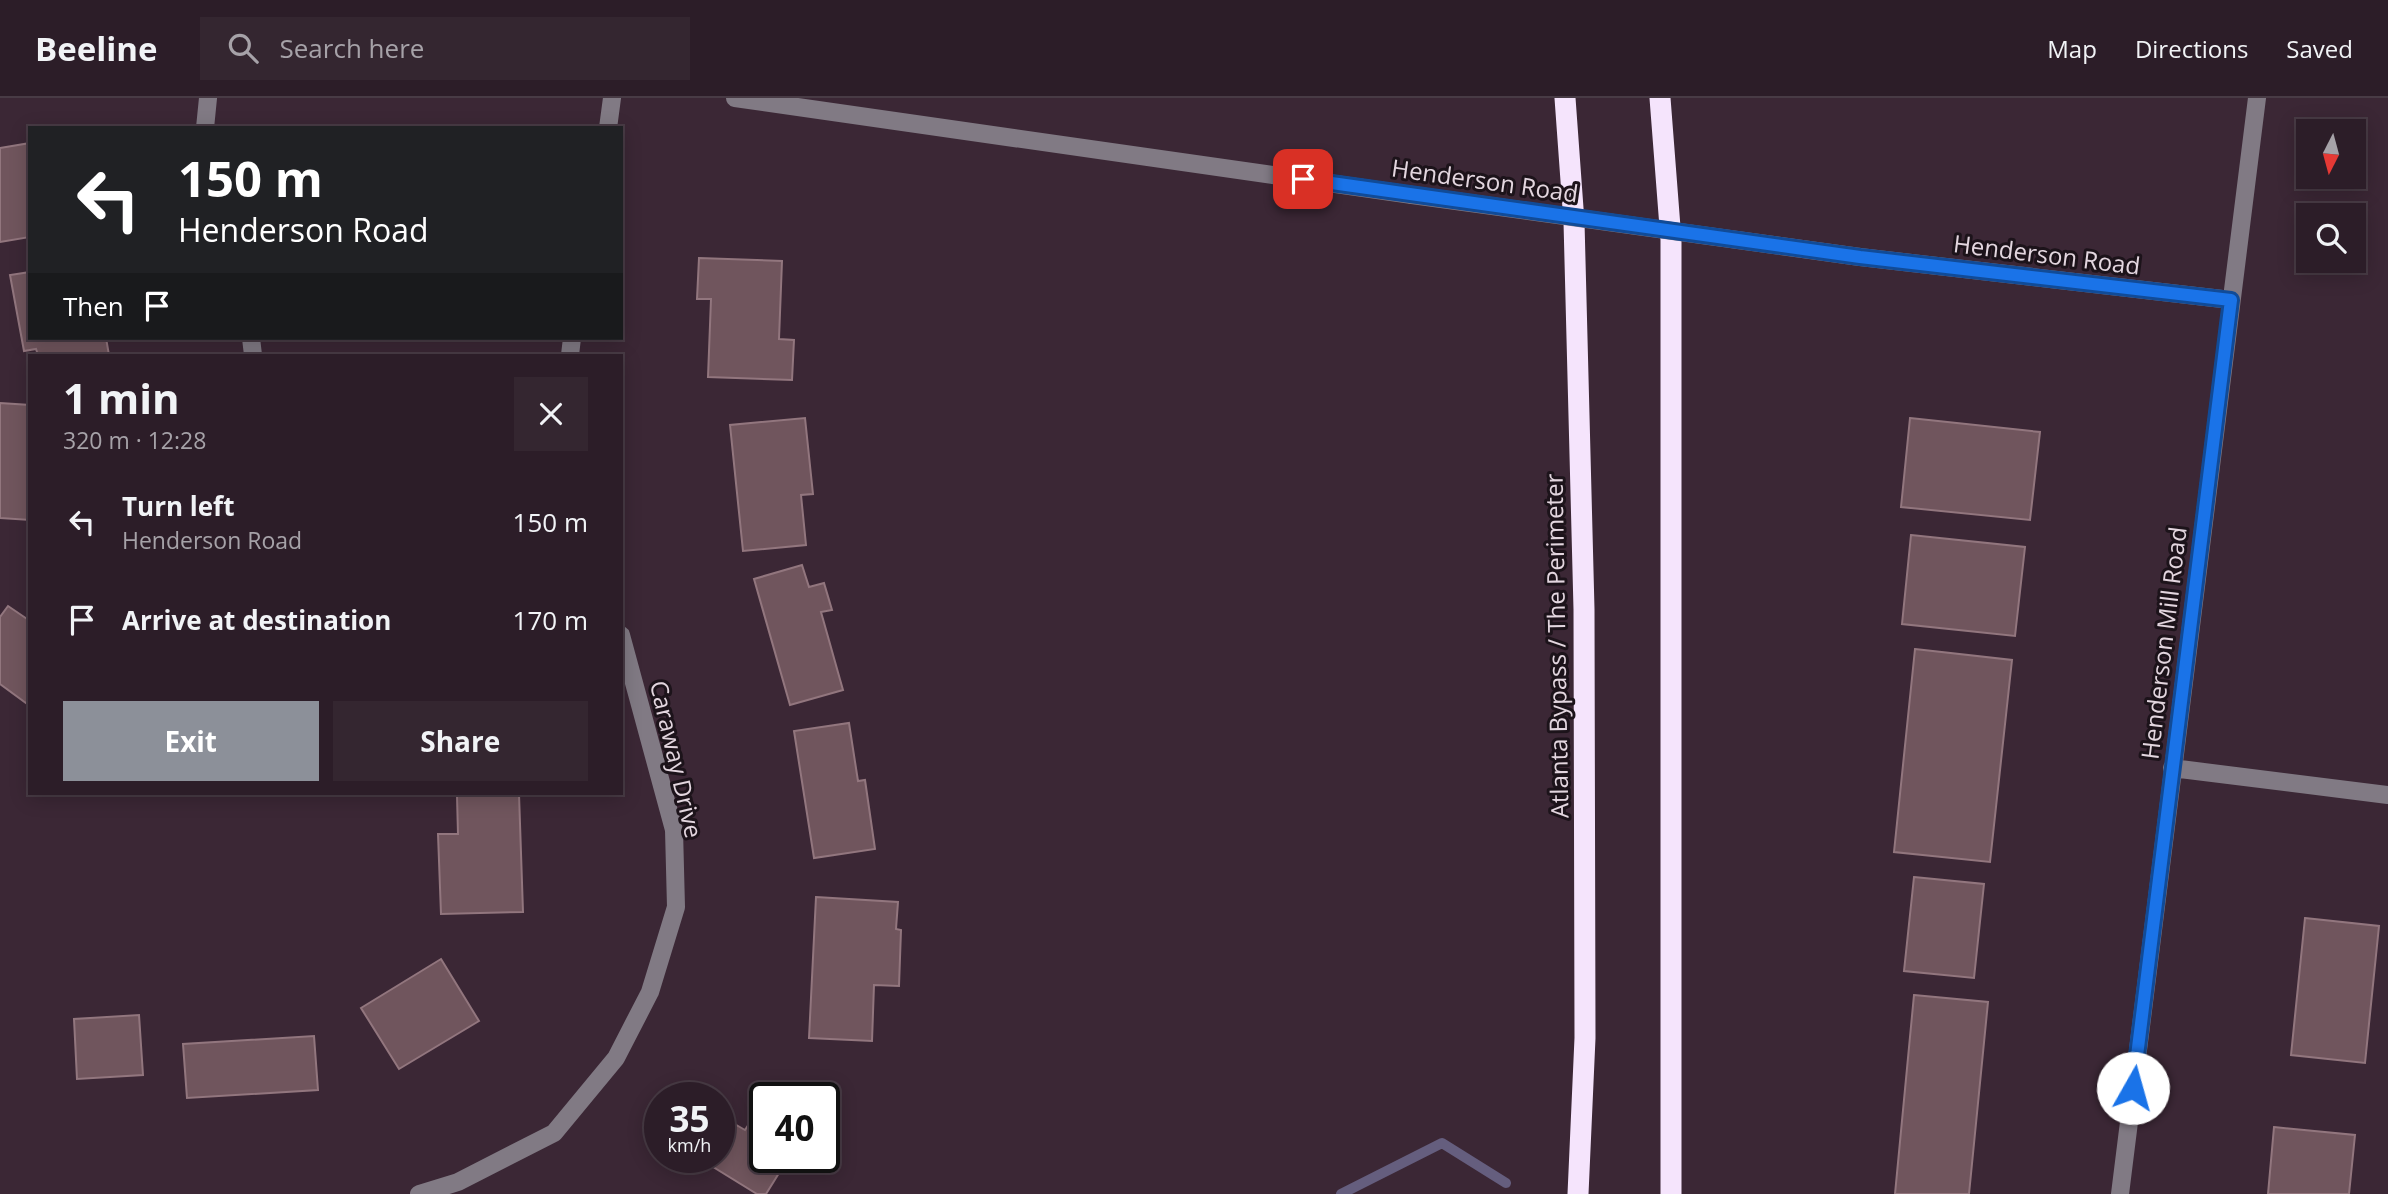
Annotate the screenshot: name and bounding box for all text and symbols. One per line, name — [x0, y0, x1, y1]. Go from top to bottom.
search box — [200, 17, 690, 80]
text: Beeline — [35, 26, 158, 71]
icon: search — [224, 29, 262, 67]
text: Search here — [280, 30, 424, 66]
text: Map — [2047, 32, 2097, 65]
text: Directions — [2135, 32, 2248, 65]
text: Saved — [2286, 32, 2353, 65]
north arrow — [2296, 119, 2366, 189]
map controls — [2296, 119, 2366, 273]
text: 150 m — [178, 145, 323, 211]
pin — [1273, 149, 1333, 209]
street label: Henderson Road — [1390, 151, 1580, 209]
icon: left — [63, 154, 154, 245]
icon: arrive — [1284, 160, 1322, 198]
button: search — [2296, 203, 2366, 273]
text: Henderson Road — [178, 208, 429, 251]
street label: Henderson Road — [1952, 226, 2142, 282]
icon: arrive — [138, 287, 176, 325]
text: Then — [63, 288, 124, 324]
text: 1 min — [63, 369, 180, 426]
button: close — [514, 377, 588, 451]
text: 320 m · 12:28 — [63, 424, 206, 456]
street label: Atlanta Bypass / The Perimeter — [1536, 473, 1576, 819]
text: Turn left — [122, 488, 234, 524]
icon: left — [63, 503, 101, 541]
text: 150 m — [513, 504, 588, 540]
text: Henderson Road — [122, 524, 302, 556]
street label: Henderson Mill Road — [2132, 525, 2194, 761]
icon: arrive — [63, 601, 101, 639]
text: Arrive at destination — [122, 602, 391, 638]
text: 170 m — [513, 602, 588, 638]
street label: Caraway Drive — [643, 677, 711, 841]
button: Exit — [63, 701, 319, 781]
button: Share — [333, 701, 588, 781]
position arrow — [2096, 1051, 2170, 1125]
speed limit sign: 40 — [749, 1082, 840, 1173]
text: 35 — [669, 1095, 710, 1142]
text: km/h — [668, 1133, 711, 1157]

